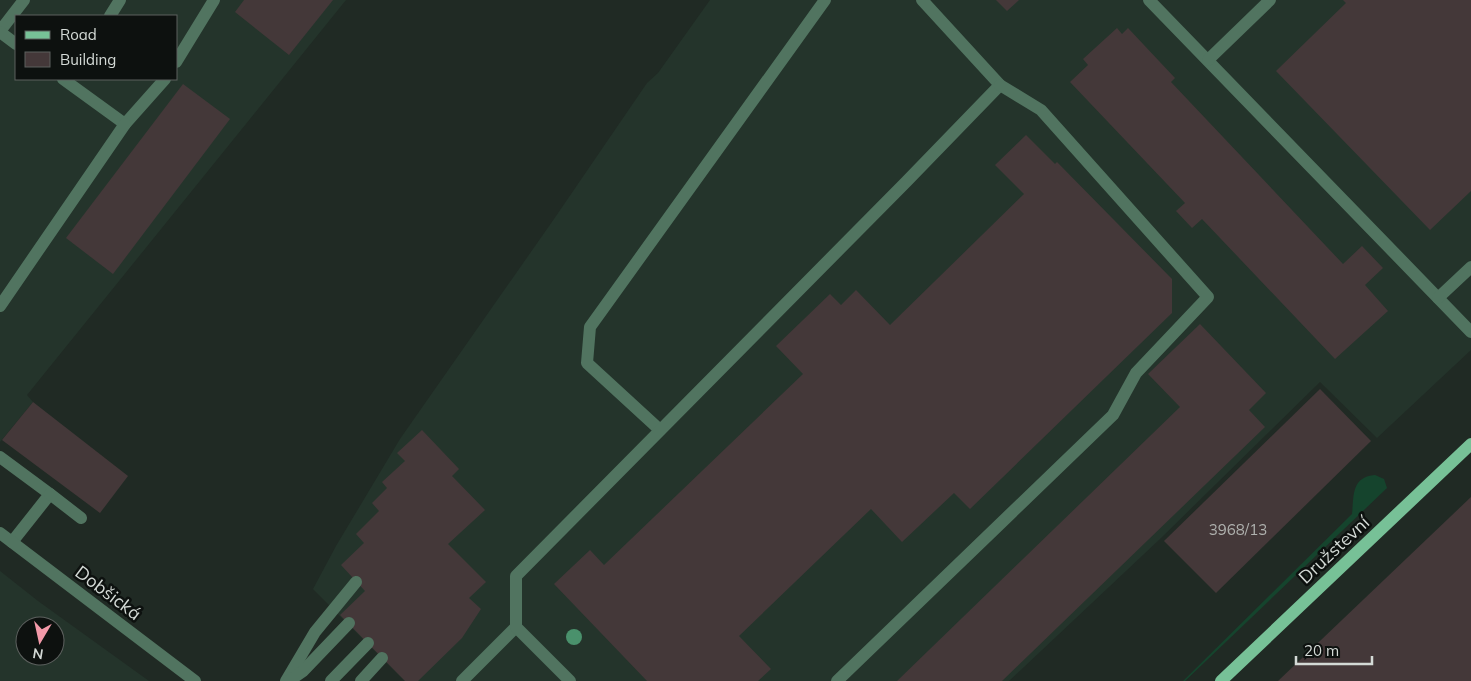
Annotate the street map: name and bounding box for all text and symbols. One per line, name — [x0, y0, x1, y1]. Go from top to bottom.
legend — [15, 15, 178, 80]
text: Road — [60, 25, 97, 44]
text: Building — [60, 50, 116, 69]
street label: Družstevní — [1293, 510, 1375, 588]
house number: 3968/13 — [1209, 520, 1267, 539]
street label: Dobšická — [71, 560, 146, 625]
north arrow — [15, 616, 65, 666]
scale bar — [1296, 634, 1372, 666]
text: 20 m — [1304, 641, 1339, 660]
text: N — [31, 644, 45, 664]

